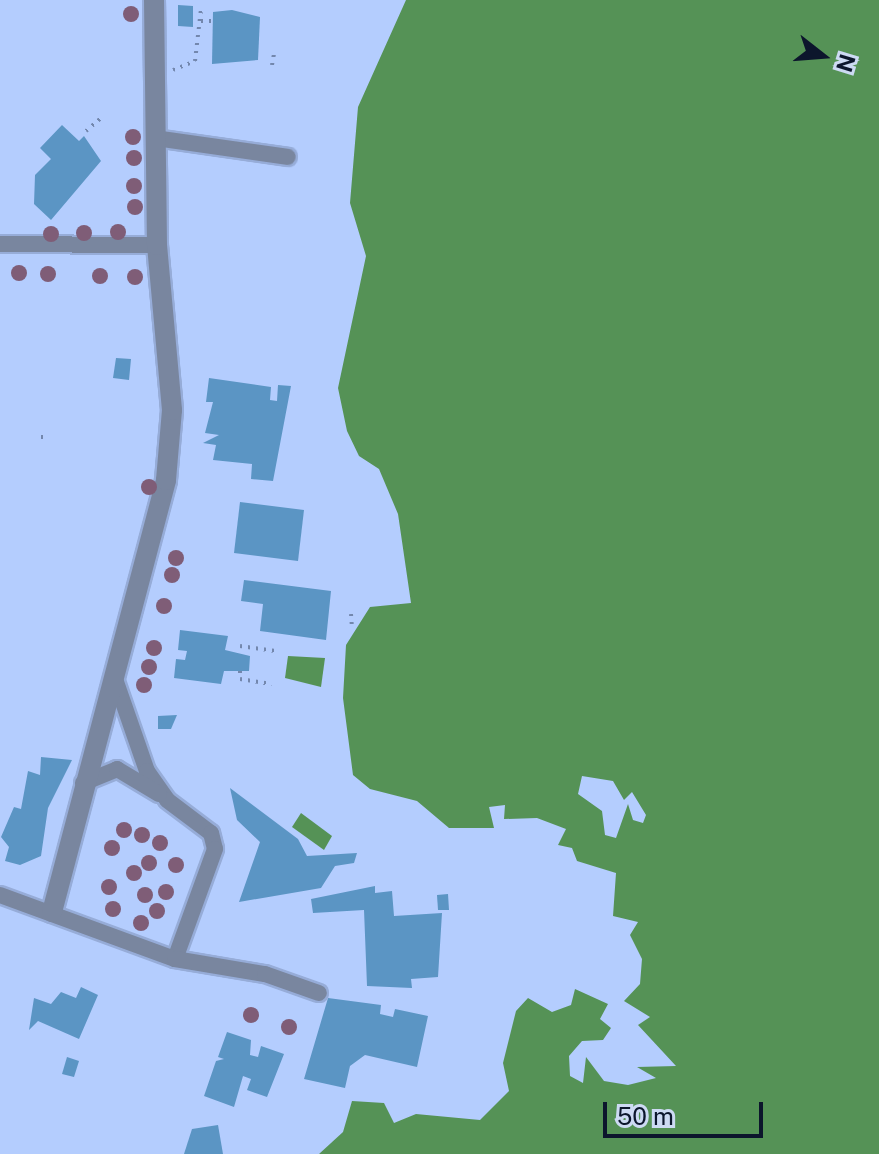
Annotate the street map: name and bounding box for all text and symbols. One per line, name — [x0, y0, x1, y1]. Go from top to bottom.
north arrow — [783, 16, 863, 96]
text: N — [831, 51, 861, 75]
scale bar — [607, 1086, 767, 1136]
text: 50 m — [617, 1102, 674, 1130]

